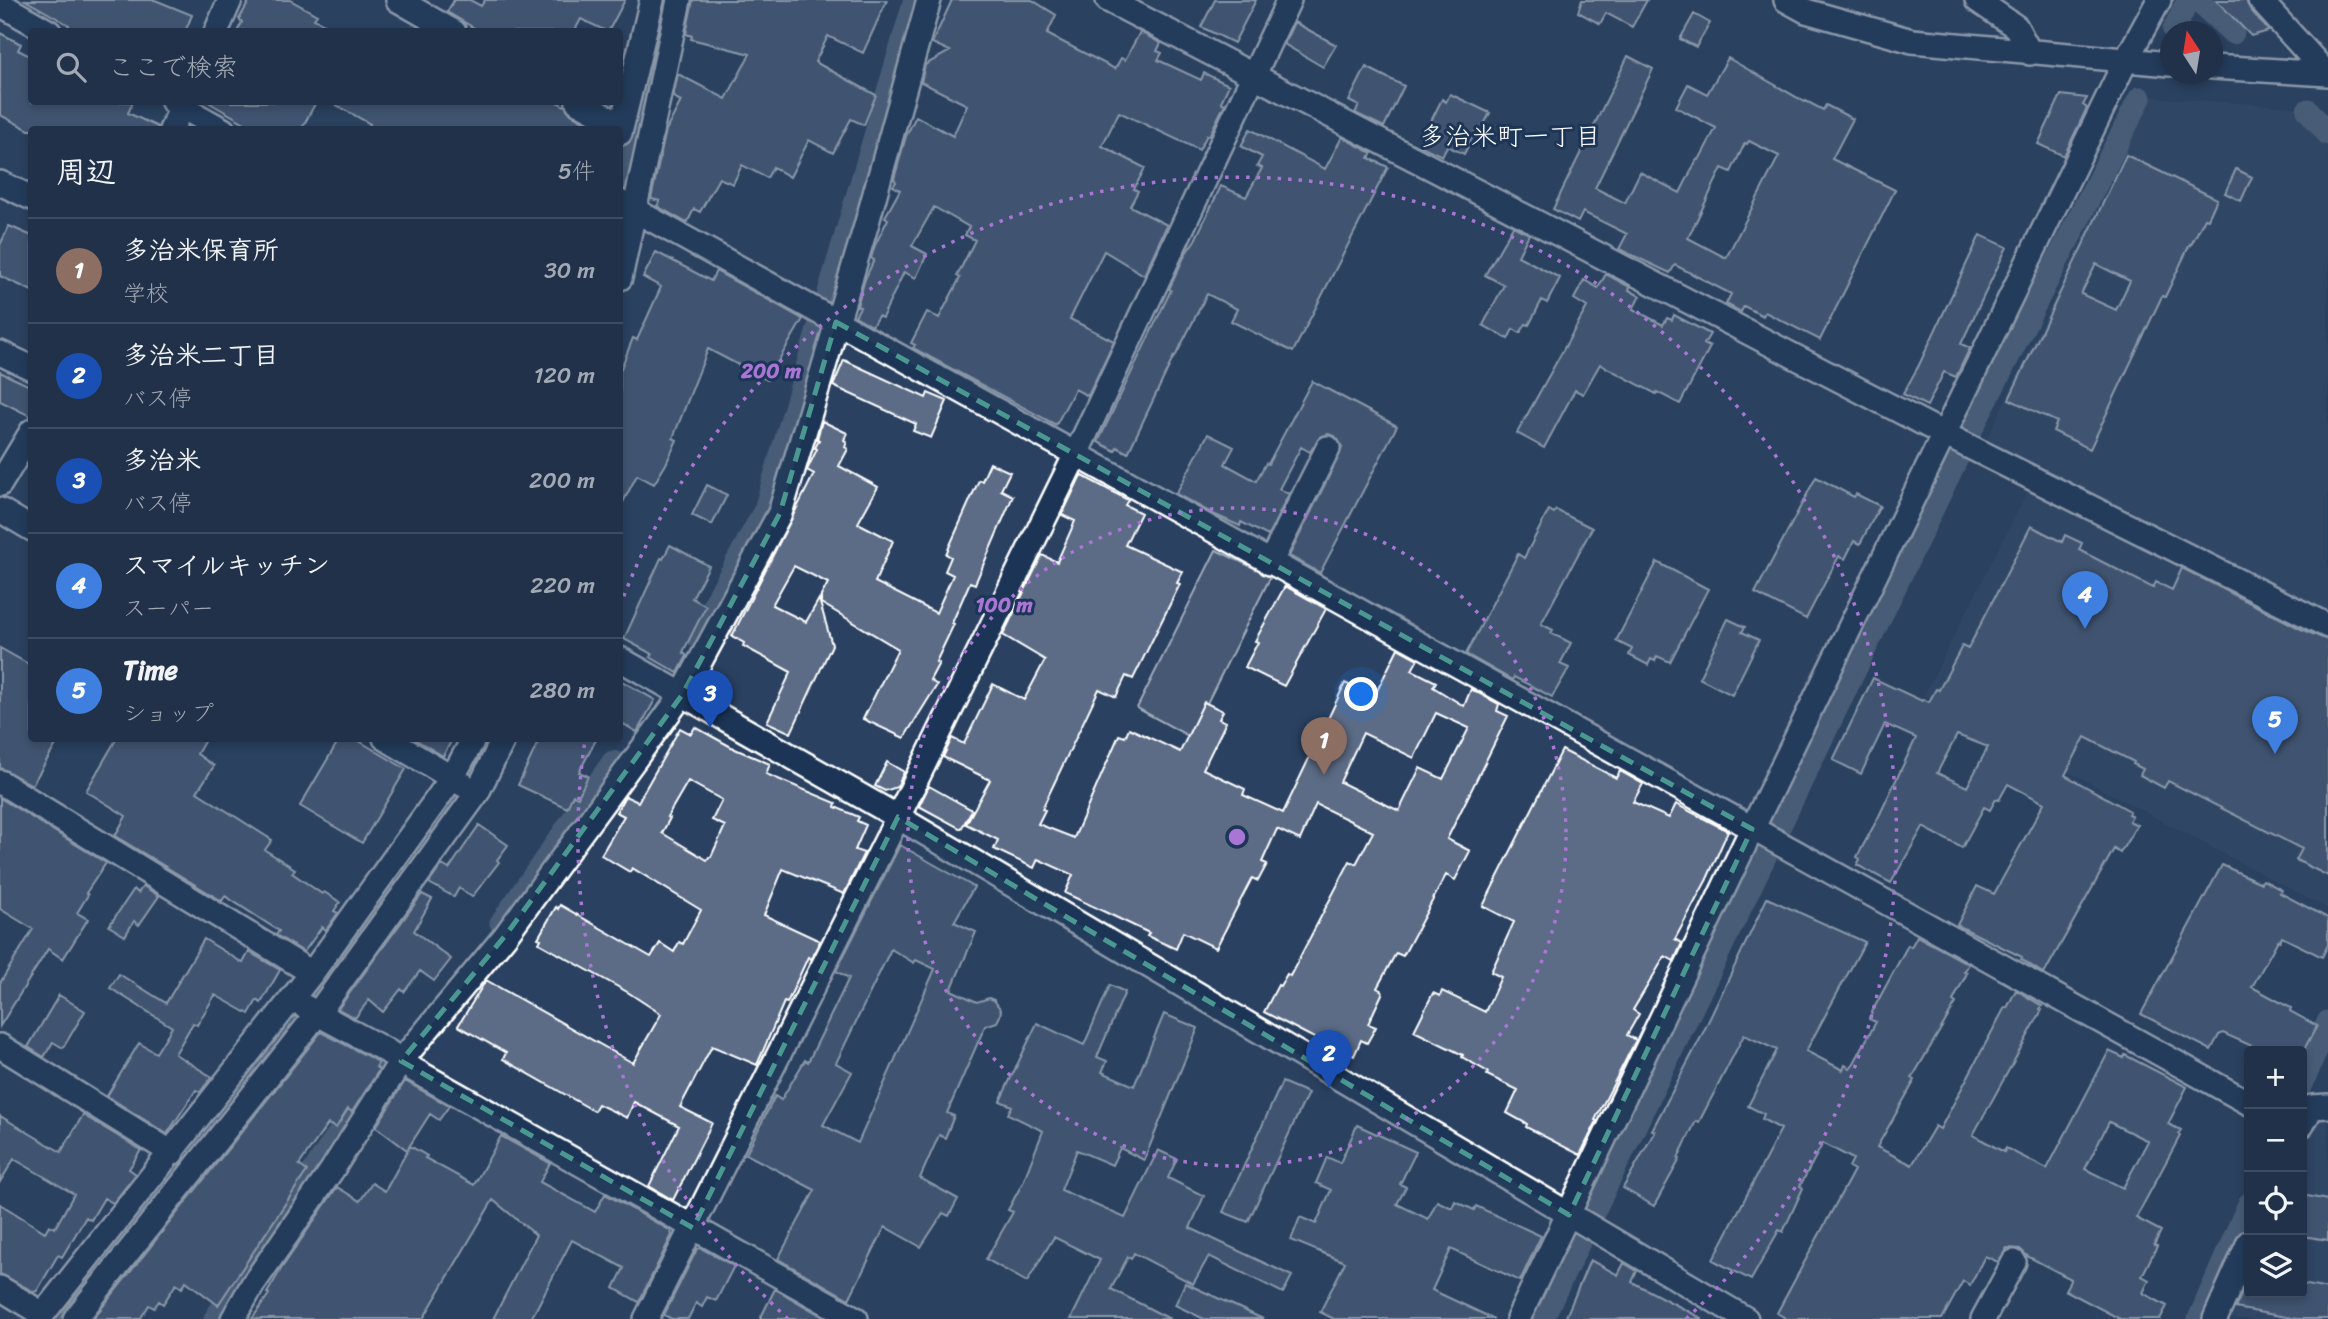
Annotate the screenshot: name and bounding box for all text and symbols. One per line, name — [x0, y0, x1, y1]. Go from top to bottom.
north arrow — [2160, 21, 2223, 84]
search box — [28, 28, 623, 105]
text: ここで検索 — [108, 44, 238, 90]
icon: search — [52, 48, 90, 86]
district label: 多治米町一丁目 — [1419, 113, 1601, 159]
text: 周辺 — [56, 145, 116, 199]
text: 5件 — [558, 151, 595, 192]
text: 多治米保育所 — [123, 227, 279, 273]
text: 1 — [74, 250, 84, 291]
text: 30 m — [544, 250, 595, 291]
text: 学校 — [123, 273, 169, 314]
text: 多治米二丁目 — [123, 332, 279, 378]
text: 200 m — [740, 352, 802, 390]
text: 2 — [72, 355, 86, 396]
text: 120 m — [534, 355, 595, 396]
text: バス停 — [123, 378, 192, 419]
text: 多治米 — [123, 437, 201, 483]
text: 3 — [73, 460, 85, 501]
text: 200 m — [529, 460, 595, 501]
text: バス停 — [123, 483, 192, 524]
text: スマイルキッチン — [123, 542, 330, 588]
text: 4 — [72, 565, 86, 606]
text: 220 m — [530, 565, 595, 606]
pin: 4 — [2062, 571, 2108, 629]
text: 100 m — [975, 586, 1033, 624]
text: スーパー — [123, 588, 214, 629]
text: Time — [123, 647, 178, 693]
text: 5 — [72, 670, 86, 711]
text: 280 m — [530, 670, 595, 711]
pin: 3 — [687, 670, 733, 728]
your location — [1344, 677, 1378, 711]
text: ショップ — [123, 693, 214, 734]
pin: 5 — [2252, 696, 2298, 754]
pin: 1 — [1301, 717, 1347, 775]
centre of rings — [1225, 825, 1249, 849]
pin: 2 — [1306, 1030, 1352, 1088]
map controls — [2244, 1046, 2307, 1298]
button: + — [2244, 1046, 2307, 1109]
button: − — [2244, 1109, 2307, 1172]
button: locate — [2244, 1172, 2307, 1235]
button: layers — [2244, 1235, 2307, 1298]

